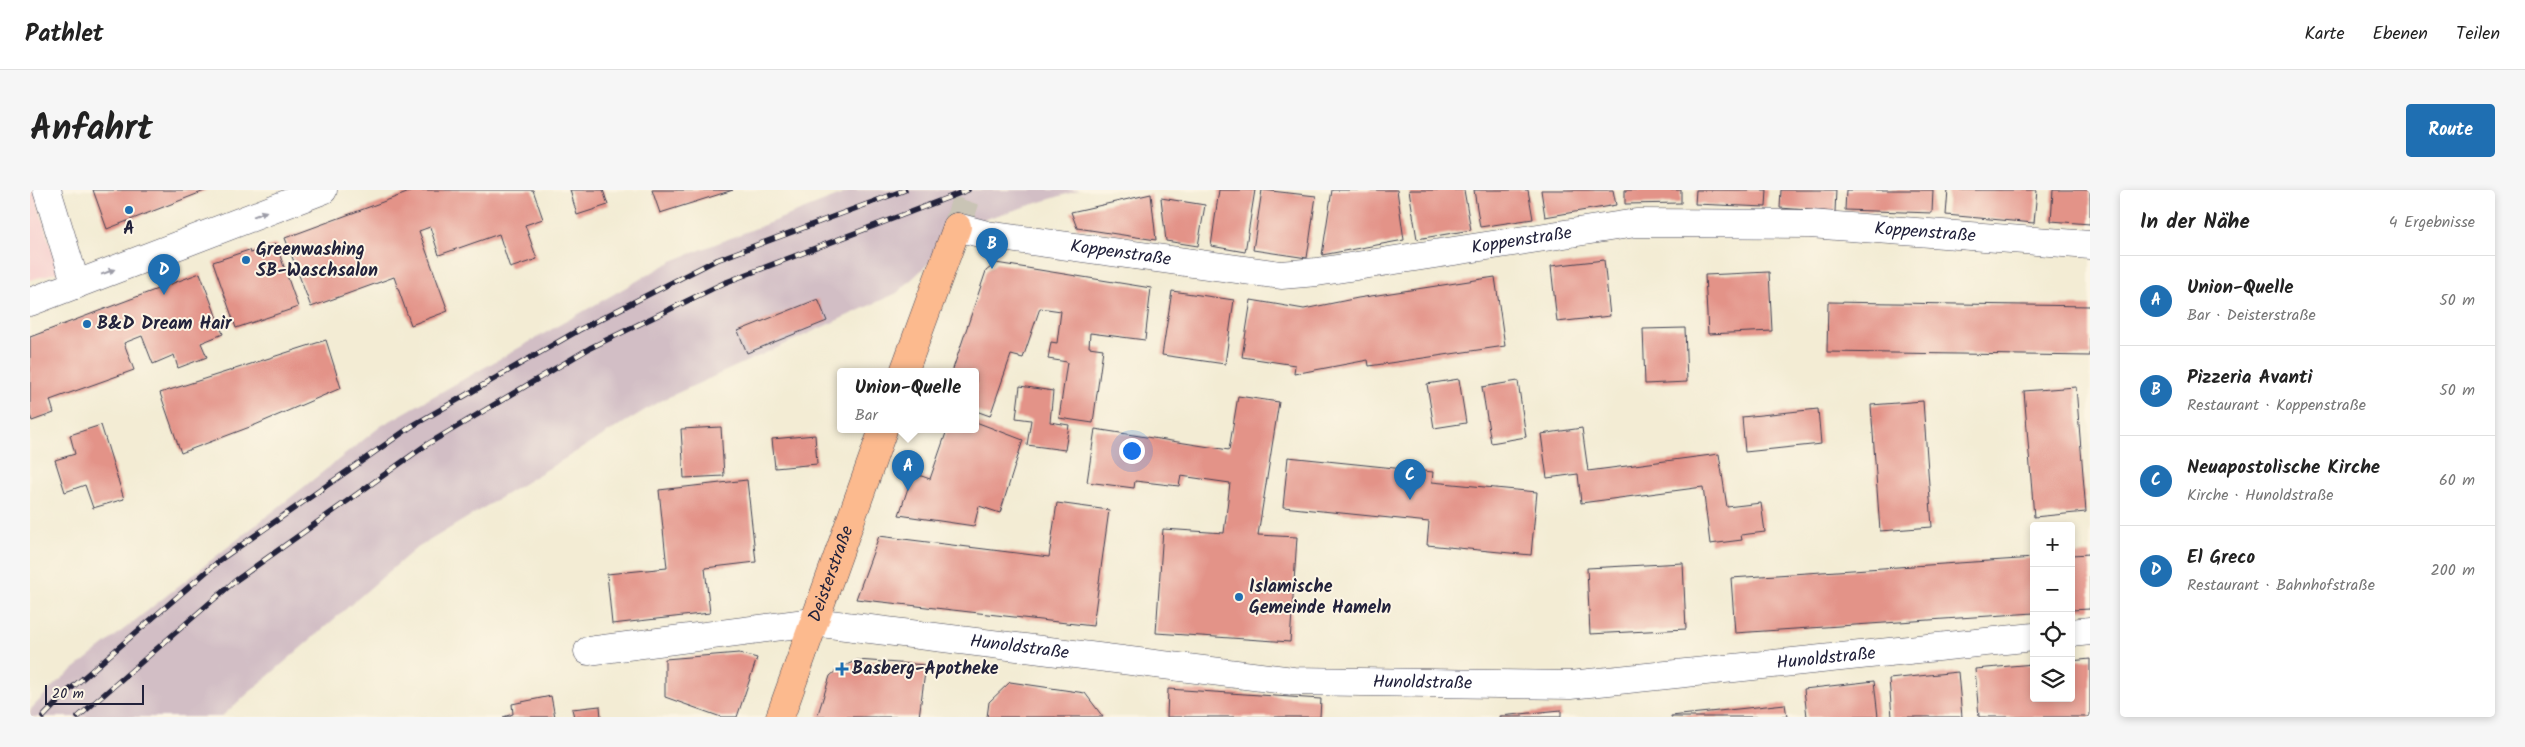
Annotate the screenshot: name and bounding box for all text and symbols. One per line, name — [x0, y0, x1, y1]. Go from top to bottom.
text: Pathlet — [25, 15, 104, 54]
text: Karte — [2304, 20, 2345, 49]
text: Ebenen — [2373, 20, 2428, 49]
text: Teilen — [2456, 20, 2500, 49]
text: Anfahrt — [30, 102, 153, 158]
button: Route — [2406, 104, 2495, 157]
marker: A — [123, 204, 135, 216]
text: In der Nähe — [2140, 206, 2250, 239]
one-way arrow — [253, 210, 268, 218]
text: 4 Ergebnisse — [2389, 210, 2475, 235]
street label: Koppenstraße — [1873, 214, 1977, 251]
place label: A — [123, 215, 135, 244]
street label: Koppenstraße — [1469, 219, 1574, 263]
pin: B — [976, 228, 1008, 269]
street label: Koppenstraße — [1069, 232, 1173, 274]
place label: Greenwashing SB-Waschsalon — [256, 236, 378, 286]
pin: D — [148, 254, 180, 295]
marker: Greenwashing SB-Waschsalon — [240, 254, 252, 266]
one-way arrow — [101, 268, 116, 275]
text: Union-Quelle — [2187, 273, 2293, 303]
text: A — [2151, 288, 2161, 313]
text: 50 m — [2439, 288, 2475, 313]
text: Bar · Deisterstraße — [2187, 303, 2316, 328]
place label: B&D Dream Hair — [97, 310, 233, 339]
marker: B&D Dream Hair — [81, 318, 93, 330]
text: Pizzeria Avanti — [2187, 363, 2312, 393]
popup — [837, 368, 979, 433]
text: Union-Quelle — [855, 373, 961, 403]
text: B — [2151, 378, 2161, 403]
text: 50 m — [2439, 378, 2475, 403]
text: Restaurant · Koppenstraße — [2187, 393, 2366, 418]
text: Bar — [855, 403, 878, 428]
your location — [1119, 438, 1145, 464]
pin: A — [892, 450, 924, 491]
text: Neuapostolische Kirche — [2187, 453, 2380, 483]
pin: C — [1394, 459, 1426, 500]
text: C — [2151, 468, 2161, 493]
text: 60 m — [2439, 468, 2475, 493]
text: Kirche · Hunoldstraße — [2187, 483, 2334, 508]
street label: Deisterstraße — [801, 522, 862, 626]
map controls — [2030, 522, 2075, 702]
button: + — [2030, 522, 2075, 567]
text: El Greco — [2187, 543, 2255, 573]
text: D — [2151, 558, 2161, 583]
text: 200 m — [2431, 558, 2475, 583]
button: − — [2030, 567, 2075, 612]
place label: Islamische Gemeinde Hameln — [1249, 573, 1391, 623]
text: Restaurant · Bahnhofstraße — [2187, 573, 2375, 598]
marker: Islamische Gemeinde Hameln — [1233, 591, 1245, 603]
button: locate — [2030, 612, 2075, 657]
street label: Hunoldstraße — [968, 627, 1071, 668]
street label: Hunoldstraße — [1775, 639, 1877, 678]
place label: Basberg-Apotheke — [852, 655, 999, 684]
button: layers — [2030, 657, 2075, 702]
marker: Basberg-Apotheke — [836, 663, 848, 675]
street label: Hunoldstraße — [1373, 668, 1473, 698]
scale bar — [45, 682, 144, 705]
text: 20 m — [52, 683, 84, 705]

